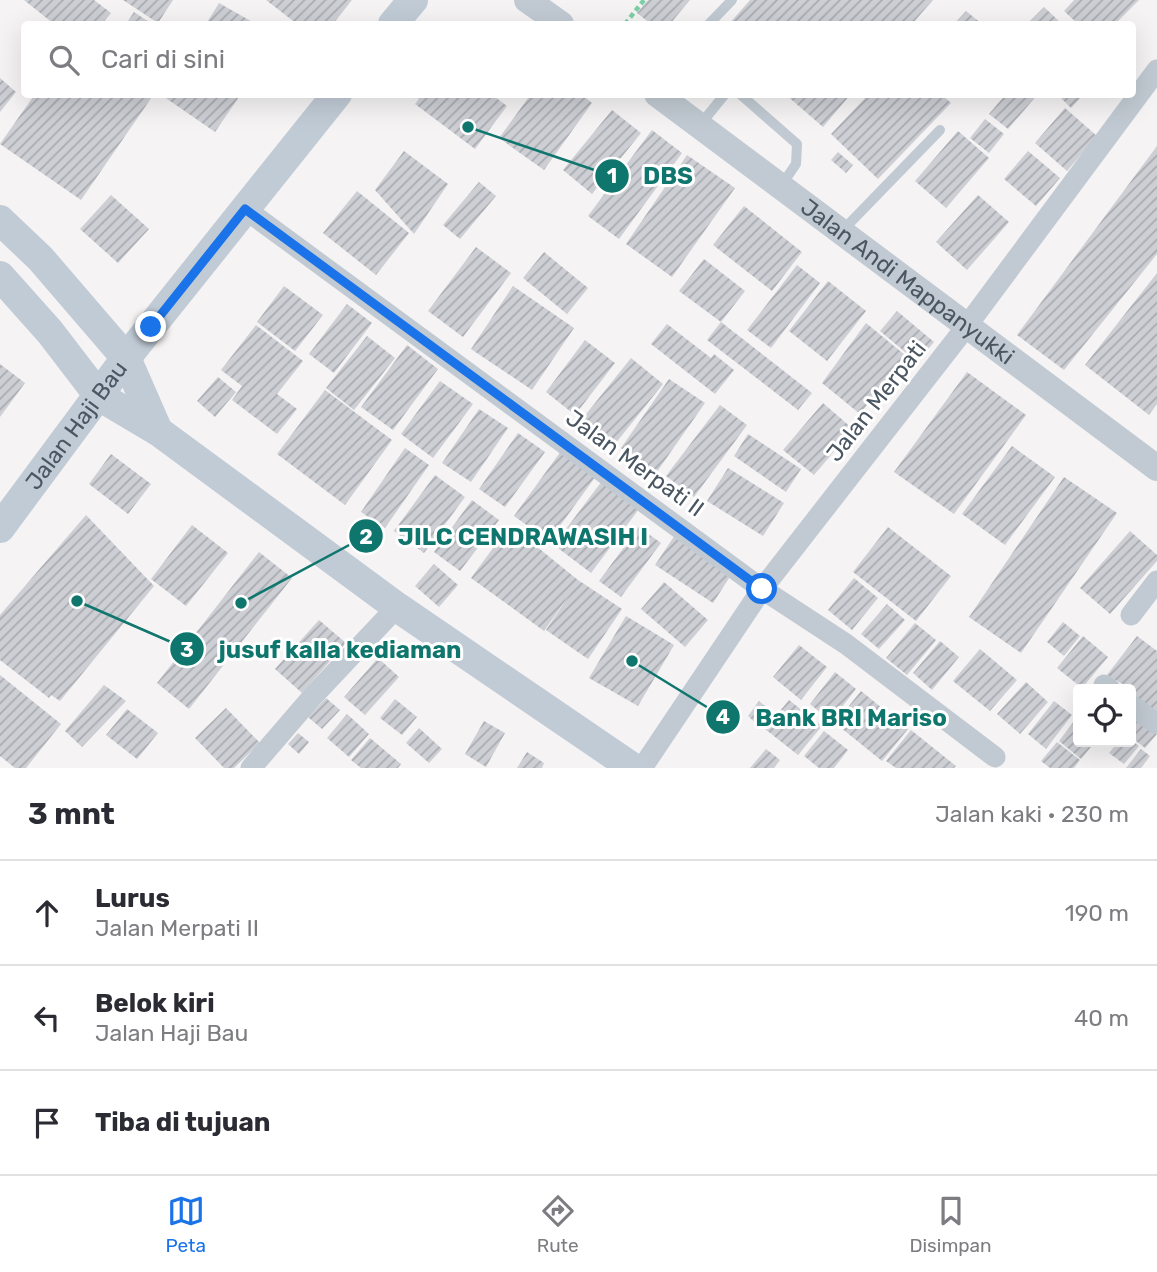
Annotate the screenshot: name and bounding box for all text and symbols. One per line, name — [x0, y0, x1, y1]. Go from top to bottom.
search box — [21, 21, 1136, 98]
icon: search — [45, 41, 83, 79]
text: Cari di sini — [101, 44, 225, 75]
callout: DBS — [594, 153, 707, 198]
text: DBS — [643, 162, 693, 190]
text: 1 — [607, 163, 617, 188]
street label: Jalan Andi Mappanyukki — [795, 193, 1020, 370]
route end — [135, 311, 166, 342]
street label: Jalan Merpati — [820, 335, 932, 467]
street label: Jalan Haji Bau — [19, 355, 133, 495]
street label: Jalan Merpati II — [560, 403, 710, 523]
callout: JILC CENDRAWASIH I — [348, 514, 662, 559]
text: JILC CENDRAWASIH I — [398, 523, 648, 551]
text: 2 — [359, 524, 373, 549]
route start — [746, 573, 777, 604]
callout: jusuf kalla kediaman — [169, 627, 476, 672]
text: jusuf kalla kediaman — [216, 636, 462, 664]
text: 3 — [180, 637, 194, 662]
map controls — [1073, 684, 1136, 747]
button: locate — [1073, 684, 1136, 747]
callout: Bank BRI Mariso — [706, 695, 960, 740]
text: 4 — [716, 704, 730, 729]
text: Bank BRI Mariso — [755, 704, 947, 732]
text: 3 mnt — [28, 796, 115, 832]
text: Jalan kaki · 230 m — [935, 800, 1129, 828]
text: Lurus — [95, 883, 170, 914]
icon: ahead — [28, 894, 66, 932]
text: 190 m — [1065, 899, 1129, 927]
text: Jalan Merpati II — [95, 914, 259, 942]
text: Belok kiri — [95, 988, 215, 1019]
icon: left — [28, 999, 66, 1037]
text: 40 m — [1074, 1004, 1129, 1032]
text: Jalan Haji Bau — [95, 1019, 248, 1047]
icon: arrive — [28, 1104, 66, 1142]
text: Tiba di tujuan — [95, 1107, 270, 1138]
tab: Peta — [165, 1192, 206, 1257]
tab: Rute — [537, 1192, 579, 1257]
tab: Disimpan — [909, 1192, 992, 1257]

